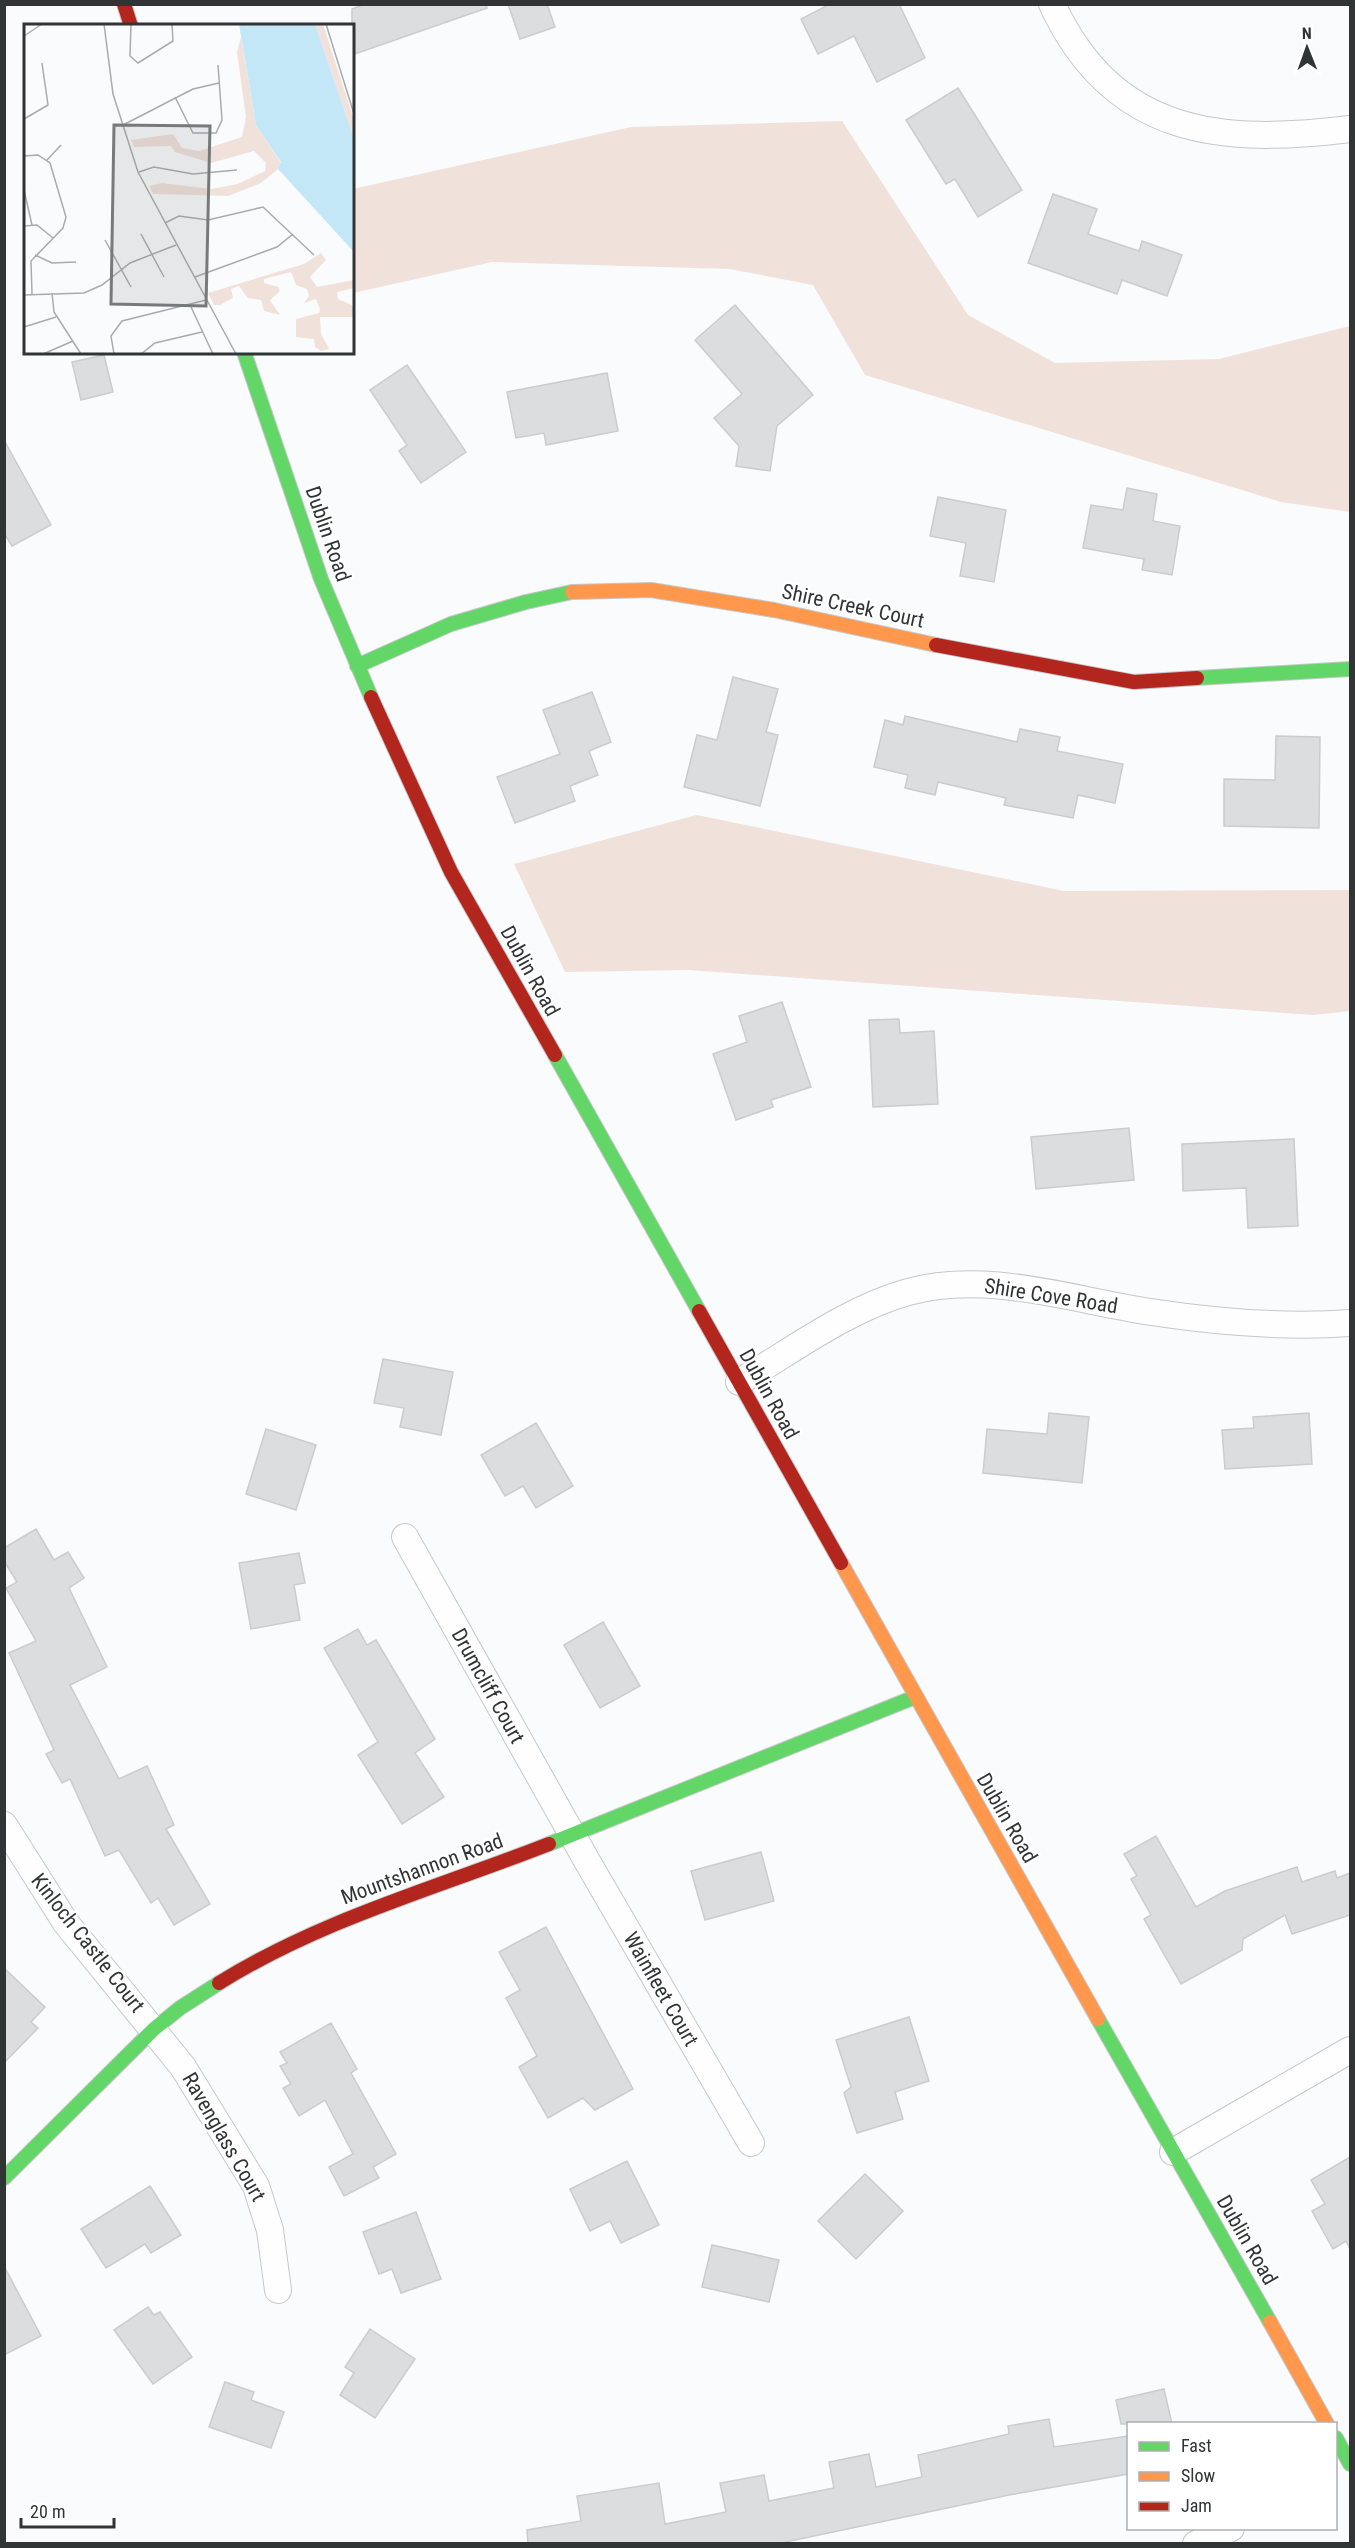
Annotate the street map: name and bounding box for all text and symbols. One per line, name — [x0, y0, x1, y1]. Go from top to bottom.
north arrow — [1277, 18, 1337, 78]
inset map — [24, 24, 354, 354]
text: N — [1302, 24, 1312, 43]
street label: Dublin Road — [300, 483, 356, 585]
street label: Shire Creek Court — [780, 579, 926, 633]
street label: Dublin Road — [495, 922, 565, 1020]
street label: Shire Cove Road — [983, 1274, 1119, 1318]
street label: Dublin Road — [734, 1345, 804, 1443]
street label: Drumcliff Court — [447, 1624, 529, 1748]
street label: Dublin Road — [972, 1769, 1042, 1867]
street label: Mountshannon Road — [338, 1829, 506, 1909]
street label: Kinloch Castle Court — [26, 1869, 150, 2017]
street label: Wainfleet Court — [619, 1928, 703, 2050]
street label: Ravenglass Court — [177, 2068, 271, 2206]
street label: Dublin Road — [1212, 2191, 1282, 2289]
legend — [1127, 2422, 1337, 2530]
text: Fast — [1181, 2435, 1212, 2456]
text: Slow — [1181, 2465, 1216, 2486]
scale bar — [21, 2491, 114, 2529]
text: Jam — [1181, 2495, 1212, 2516]
text: 20 m — [30, 2501, 65, 2522]

